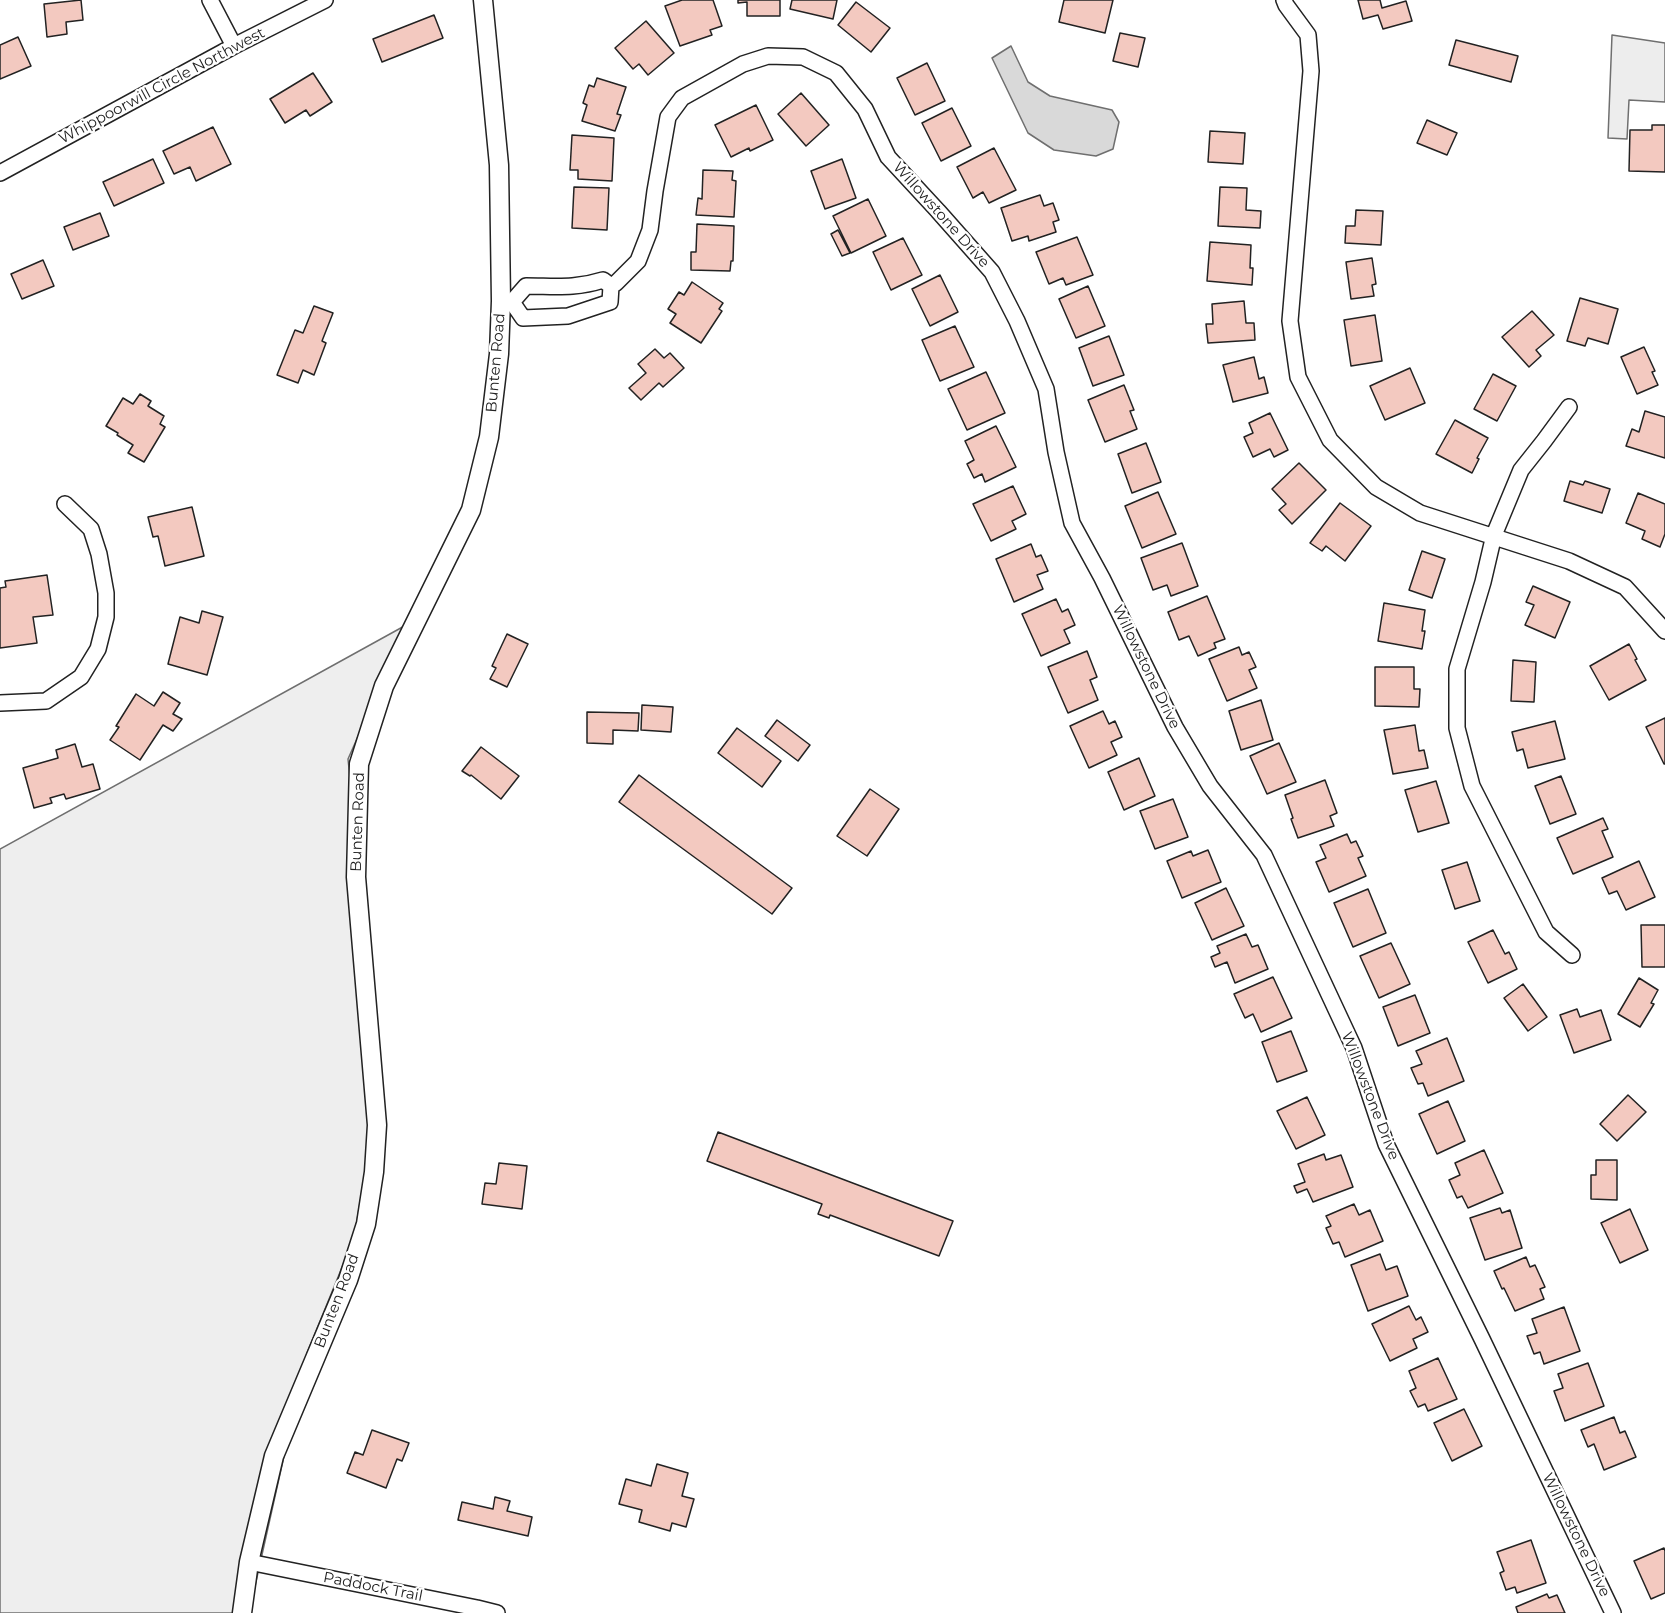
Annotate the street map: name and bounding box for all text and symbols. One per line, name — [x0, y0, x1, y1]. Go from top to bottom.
street label: Whippoorwill Circle Northwest — [56, 24, 268, 148]
street label: Willowstone Drive — [889, 159, 993, 271]
street label: Bunten Road — [483, 313, 509, 413]
street label: Willowstone Drive — [1108, 602, 1184, 732]
street label: Bunten Road — [347, 772, 369, 872]
street label: Willowstone Drive — [1337, 1029, 1403, 1163]
street label: Bunten Road — [311, 1251, 363, 1351]
street label: Willowstone Drive — [1538, 1470, 1614, 1600]
street label: Paddock Trail — [322, 1569, 424, 1605]

